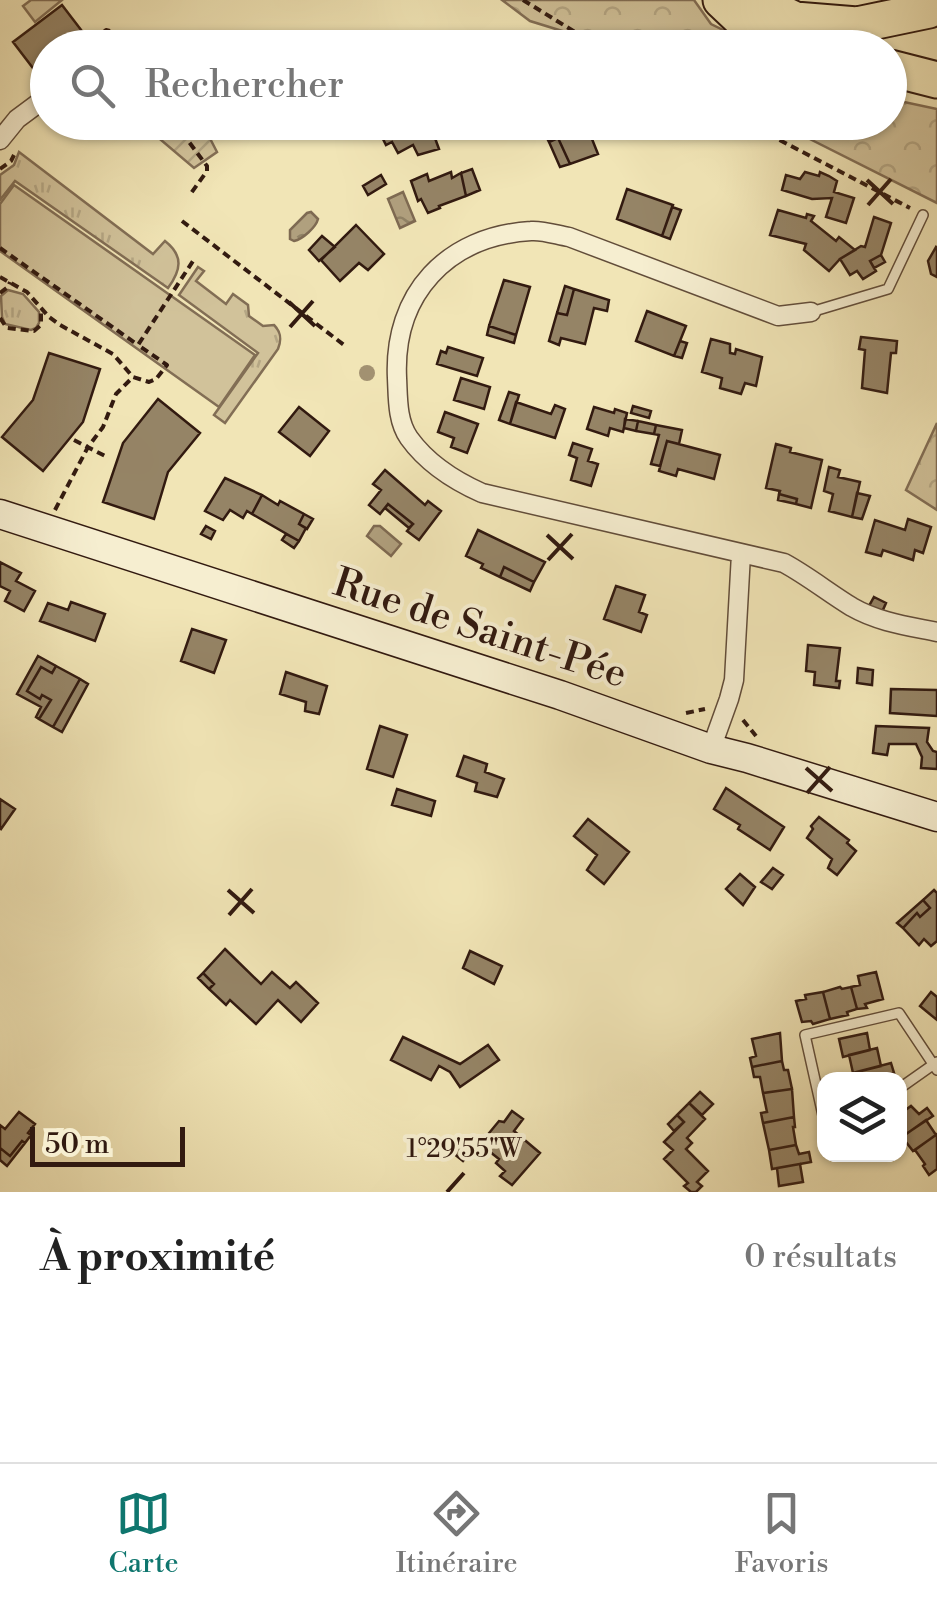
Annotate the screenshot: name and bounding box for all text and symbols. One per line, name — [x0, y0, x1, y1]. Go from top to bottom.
search box — [30, 30, 907, 140]
icon: search — [65, 58, 120, 113]
text: Rechercher — [145, 62, 344, 109]
street label: Rue de Saint-Pée — [327, 558, 633, 700]
map controls — [817, 1072, 907, 1162]
button: layers — [817, 1072, 907, 1162]
scale bar — [30, 1122, 185, 1166]
text: 50 m — [45, 1127, 109, 1162]
text: 1°29'55"W — [407, 1134, 523, 1165]
text: À proximité — [40, 1231, 275, 1284]
text: 0 résultats — [744, 1237, 897, 1277]
tab: Carte — [109, 1486, 179, 1581]
tab: Itinéraire — [396, 1486, 518, 1581]
tab: Favoris — [735, 1486, 828, 1581]

